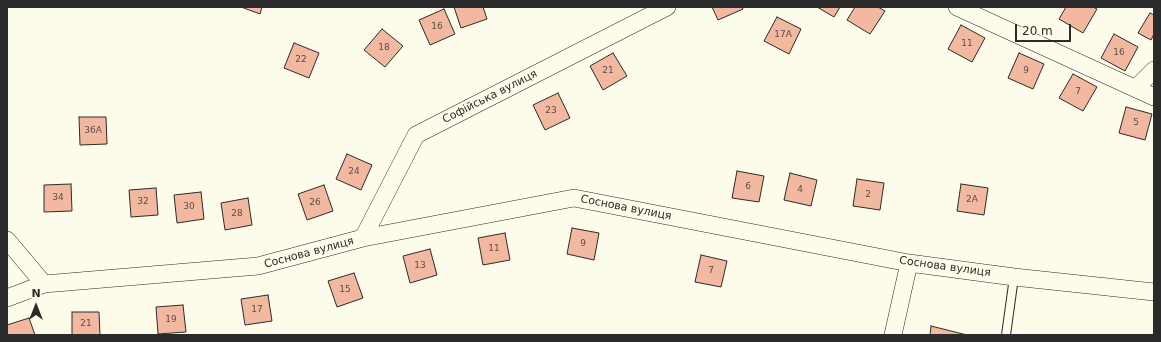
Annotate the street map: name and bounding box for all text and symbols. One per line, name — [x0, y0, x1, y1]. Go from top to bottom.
scale bar — [1017, 16, 1073, 42]
house number: 16 — [431, 22, 443, 32]
text: 20 m — [1022, 24, 1053, 38]
house number: 17А — [774, 30, 792, 40]
house number: 11 — [961, 39, 973, 49]
house number: 18 — [378, 43, 390, 53]
house number: 16 — [1113, 48, 1125, 58]
house number: 22 — [295, 55, 307, 65]
house number: 21 — [602, 66, 614, 76]
house number: 9 — [1023, 66, 1029, 76]
street label: Софійська вулиця — [440, 67, 540, 127]
house number: 7 — [1075, 87, 1081, 97]
house number: 23 — [545, 106, 557, 116]
house number: 5 — [1133, 118, 1139, 128]
house number: 36А — [84, 126, 102, 136]
house number: 24 — [348, 167, 360, 177]
house number: 6 — [745, 182, 751, 192]
house number: 4 — [797, 185, 803, 195]
house number: 2 — [865, 190, 871, 200]
house number: 34 — [52, 193, 64, 203]
street label: Соснова вулиця — [579, 193, 673, 223]
house number: 2А — [966, 195, 978, 205]
house number: 32 — [137, 197, 149, 207]
house number: 26 — [309, 198, 321, 208]
house number: 30 — [183, 202, 195, 212]
house number: 28 — [231, 209, 243, 219]
street label: Соснова вулиця — [263, 235, 355, 271]
house number: 9 — [580, 239, 586, 249]
house number: 11 — [488, 244, 500, 254]
street label: Соснова вулиця — [898, 254, 992, 280]
house number: 13 — [414, 261, 426, 271]
house number: 7 — [708, 266, 714, 276]
house number: 15 — [339, 285, 351, 295]
north arrow — [16, 286, 56, 326]
text: N — [31, 287, 41, 300]
house number: 17 — [251, 305, 263, 315]
house number: 19 — [165, 315, 177, 325]
house number: 21 — [80, 319, 92, 329]

